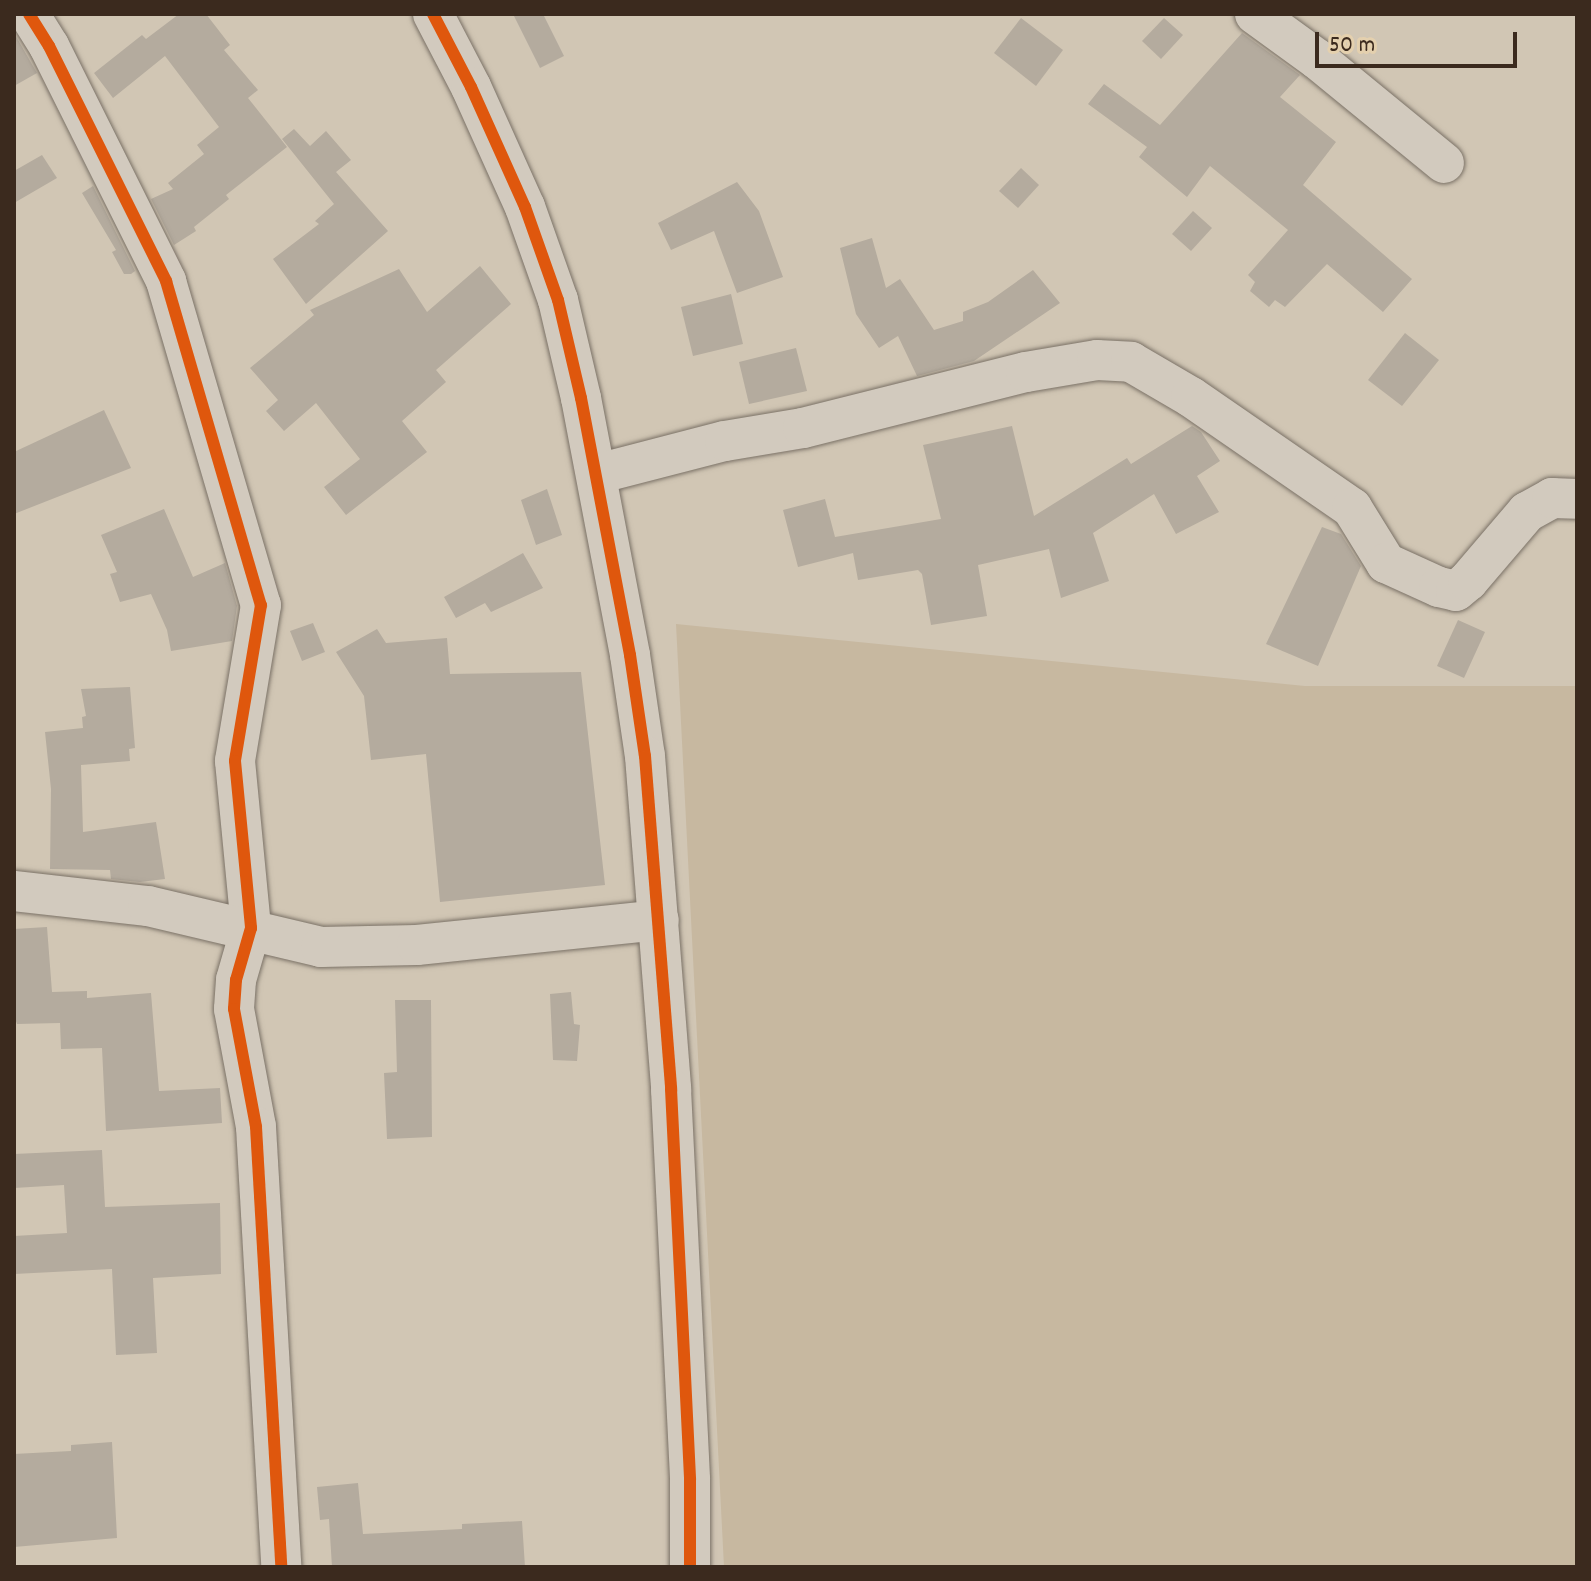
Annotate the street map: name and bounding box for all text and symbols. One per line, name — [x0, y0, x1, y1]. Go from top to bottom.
scale bar — [1319, 16, 1521, 66]
text: 50 m — [1329, 29, 1375, 63]

